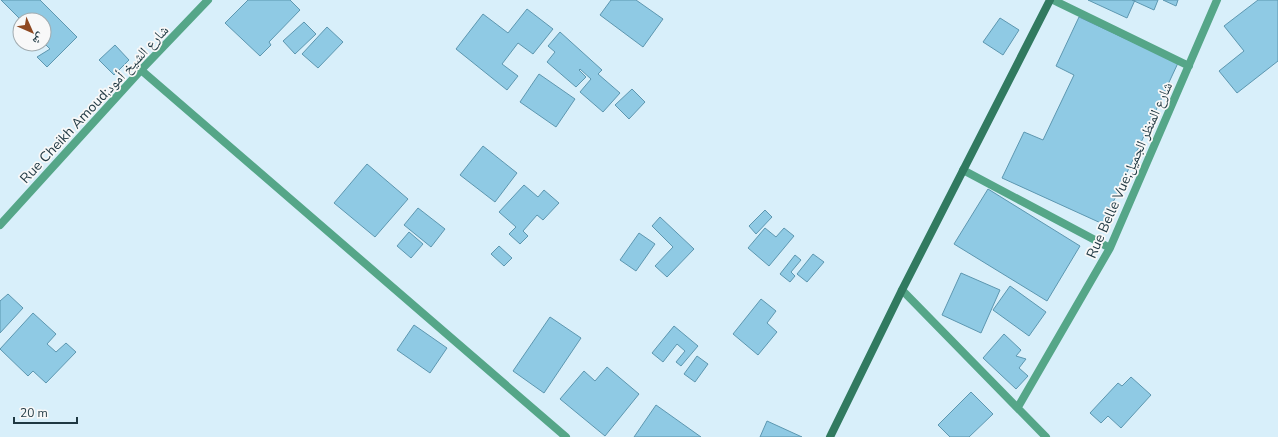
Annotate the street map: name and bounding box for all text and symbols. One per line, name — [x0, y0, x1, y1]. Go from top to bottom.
north arrow — [12, 12, 52, 52]
street label: Rue Cheikh Amoud;شارع الشيخ أمود — [16, 22, 172, 186]
street label: Rue Belle Vue;شارع المنظر الجميل — [1082, 79, 1177, 261]
scale bar — [14, 399, 77, 425]
text: 20 m — [20, 405, 48, 421]

